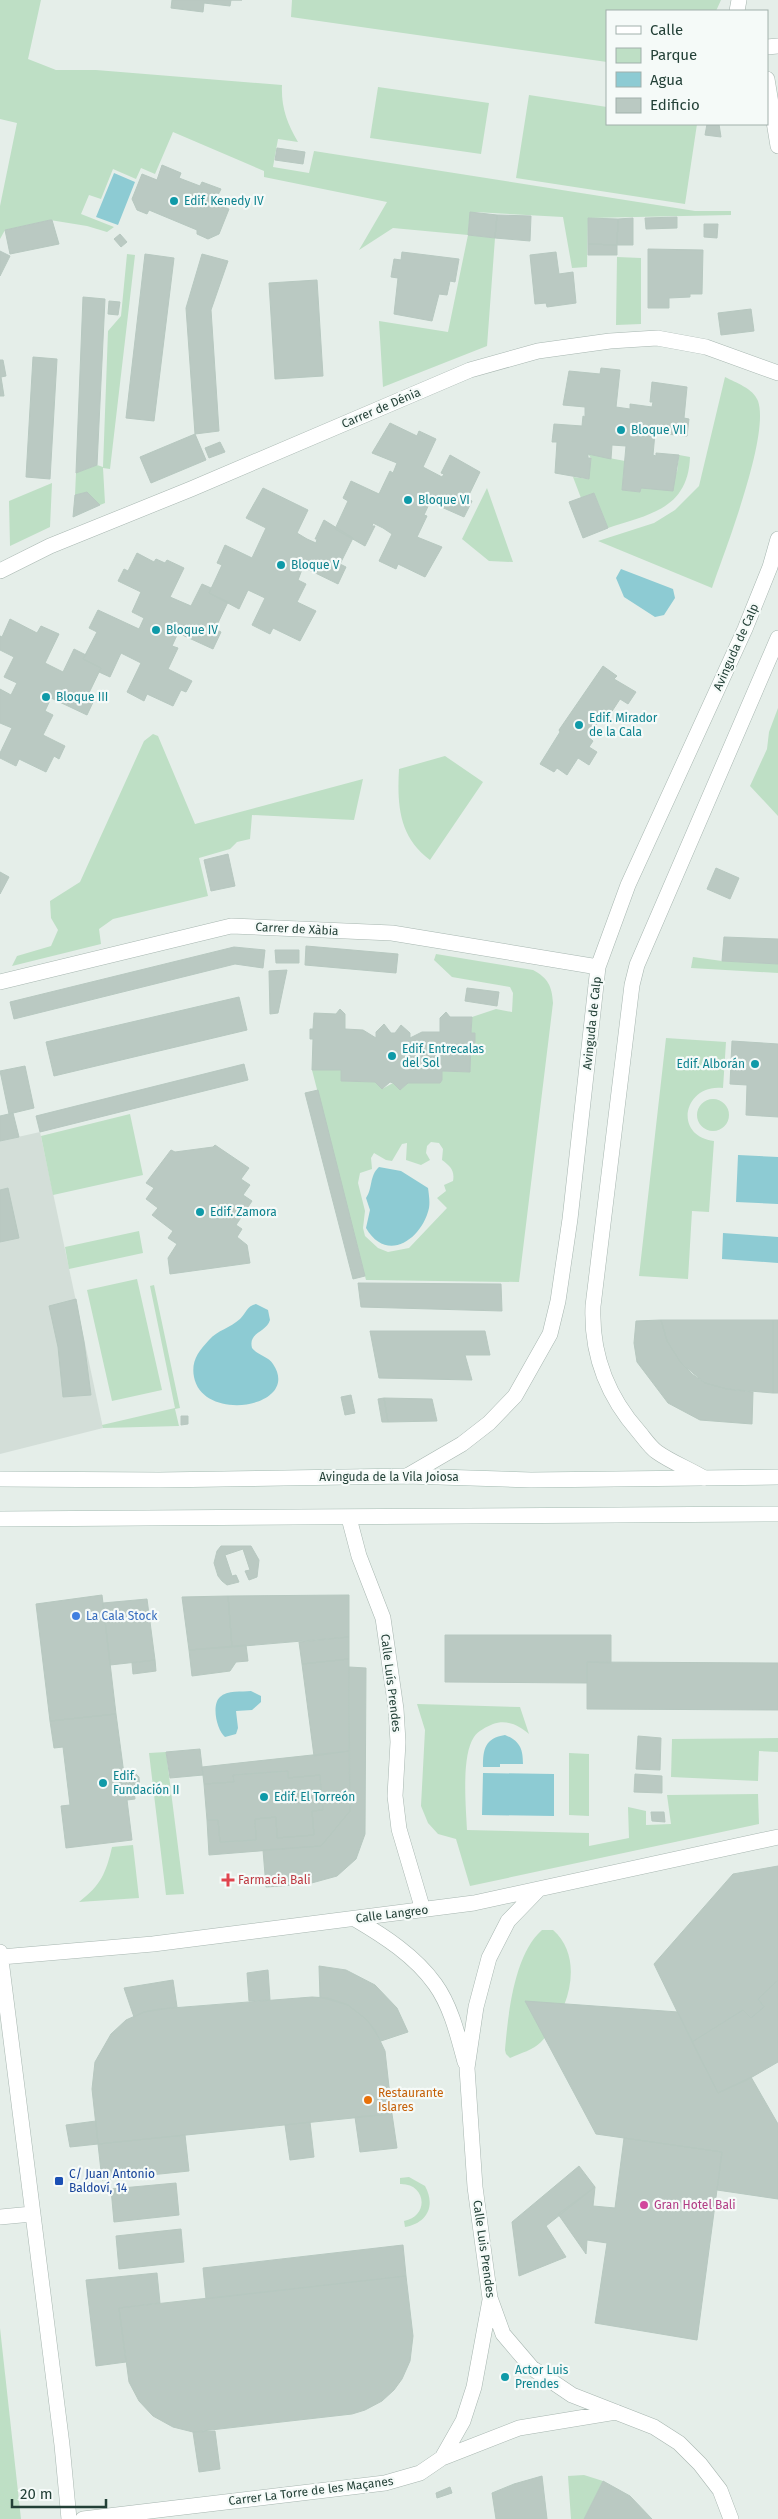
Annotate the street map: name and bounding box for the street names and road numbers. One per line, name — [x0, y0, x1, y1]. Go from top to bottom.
street label: Carrer de Dénia — [339, 385, 423, 431]
street label: Avinguda de Calp — [711, 601, 761, 693]
street label: Carrer de Xàbia — [255, 920, 339, 938]
street label: Avinguda de Calp — [580, 976, 604, 1070]
street label: Avinguda de la Vila Joiosa — [319, 1470, 459, 1484]
street label: Calle Luís Prendes — [378, 1633, 404, 1733]
street label: Calle Langreo — [355, 1903, 429, 1925]
street label: Calle Luis Prendes — [470, 2199, 498, 2299]
street label: Carrer La Torre de les Maçanes — [228, 2474, 395, 2508]

